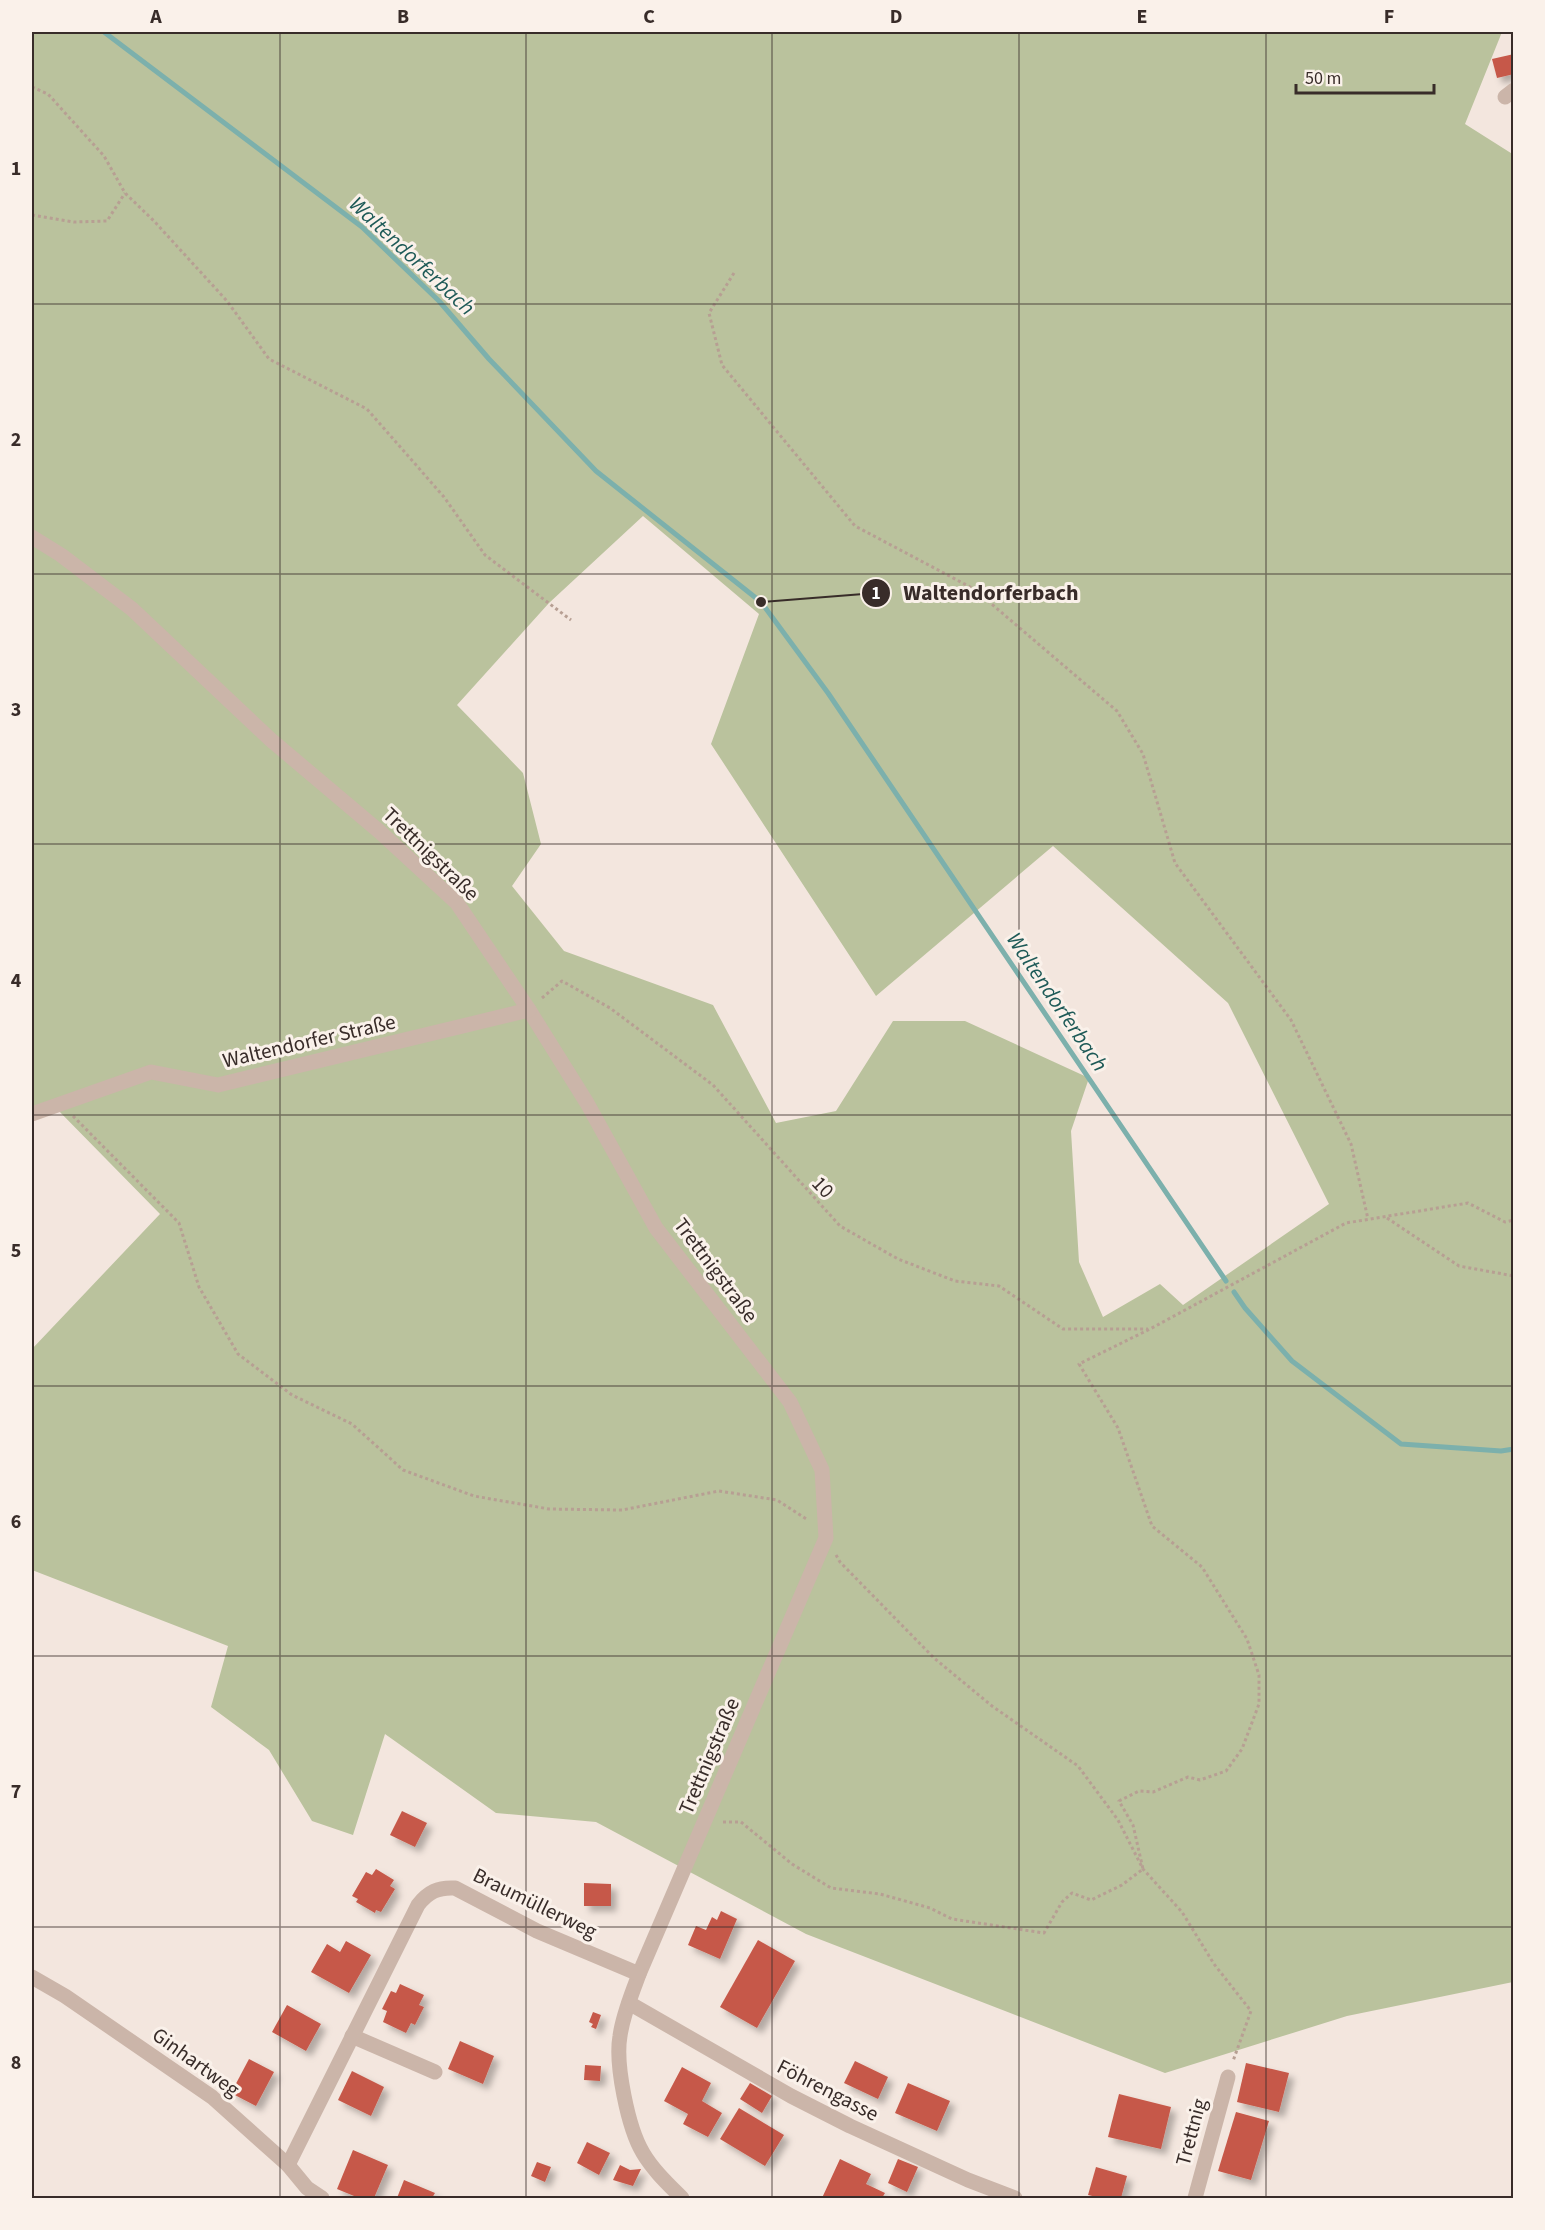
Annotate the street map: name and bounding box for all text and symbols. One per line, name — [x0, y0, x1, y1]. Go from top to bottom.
text: A — [149, 3, 162, 31]
text: B — [397, 3, 409, 31]
text: C — [643, 3, 655, 31]
text: D — [890, 3, 902, 31]
text: E — [1137, 3, 1147, 31]
text: F — [1384, 3, 1394, 31]
scale bar — [1296, 57, 1434, 95]
text: 50 m — [1305, 66, 1341, 91]
text: 1 — [11, 155, 21, 183]
water label: Waltendorferbach — [342, 189, 482, 323]
text: 2 — [11, 426, 21, 454]
callout: Waltendorferbach — [861, 573, 1091, 613]
text: Waltendorferbach — [903, 577, 1079, 609]
text: 1 — [871, 581, 881, 606]
text: 3 — [11, 696, 21, 724]
street label: Trettnigstraße — [376, 800, 486, 908]
water label: Waltendorferbach — [998, 926, 1116, 1078]
text: 4 — [11, 967, 22, 995]
street label: Waltendorfer Straße — [220, 1007, 398, 1075]
street label: 10 — [805, 1169, 841, 1205]
street label: Trettnigstraße — [667, 1211, 765, 1329]
text: 5 — [11, 1237, 21, 1265]
text: 6 — [11, 1508, 21, 1536]
street label: Trettnigstraße — [671, 1693, 747, 1819]
text: 7 — [11, 1778, 21, 1806]
street label: Braumüllerweg — [468, 1860, 602, 1946]
street label: Ginhartweg — [146, 2020, 246, 2104]
text: 8 — [11, 2049, 21, 2077]
street label: Föhrengasse — [772, 2052, 884, 2128]
street label: Trettnig — [1168, 2095, 1214, 2169]

